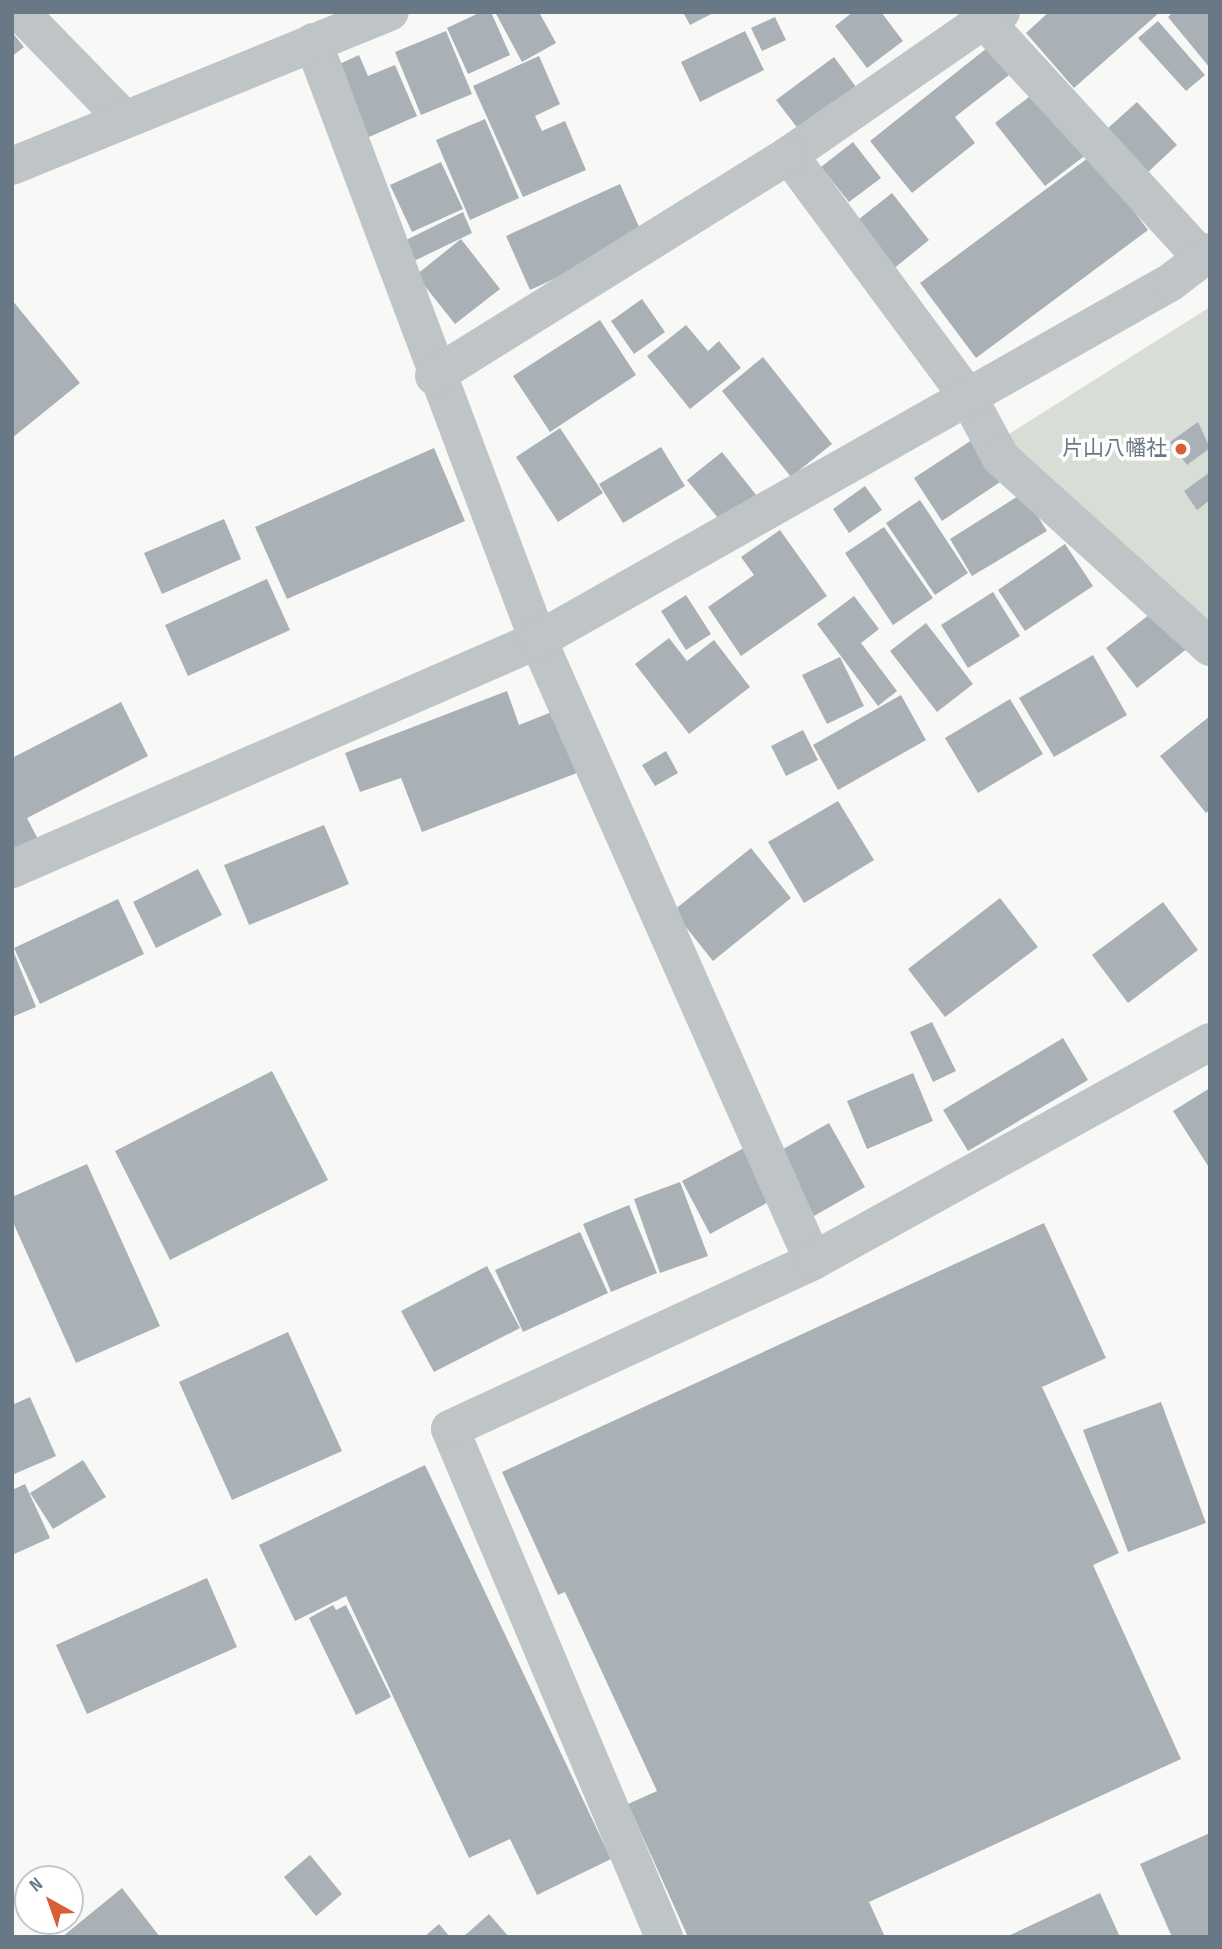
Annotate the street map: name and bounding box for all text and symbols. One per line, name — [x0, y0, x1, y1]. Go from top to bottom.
place label: 片山八幡社 — [1062, 436, 1167, 462]
marker: 片山八幡社 — [1173, 441, 1189, 457]
north arrow — [14, 1865, 84, 1935]
text: N — [25, 1873, 48, 1897]

